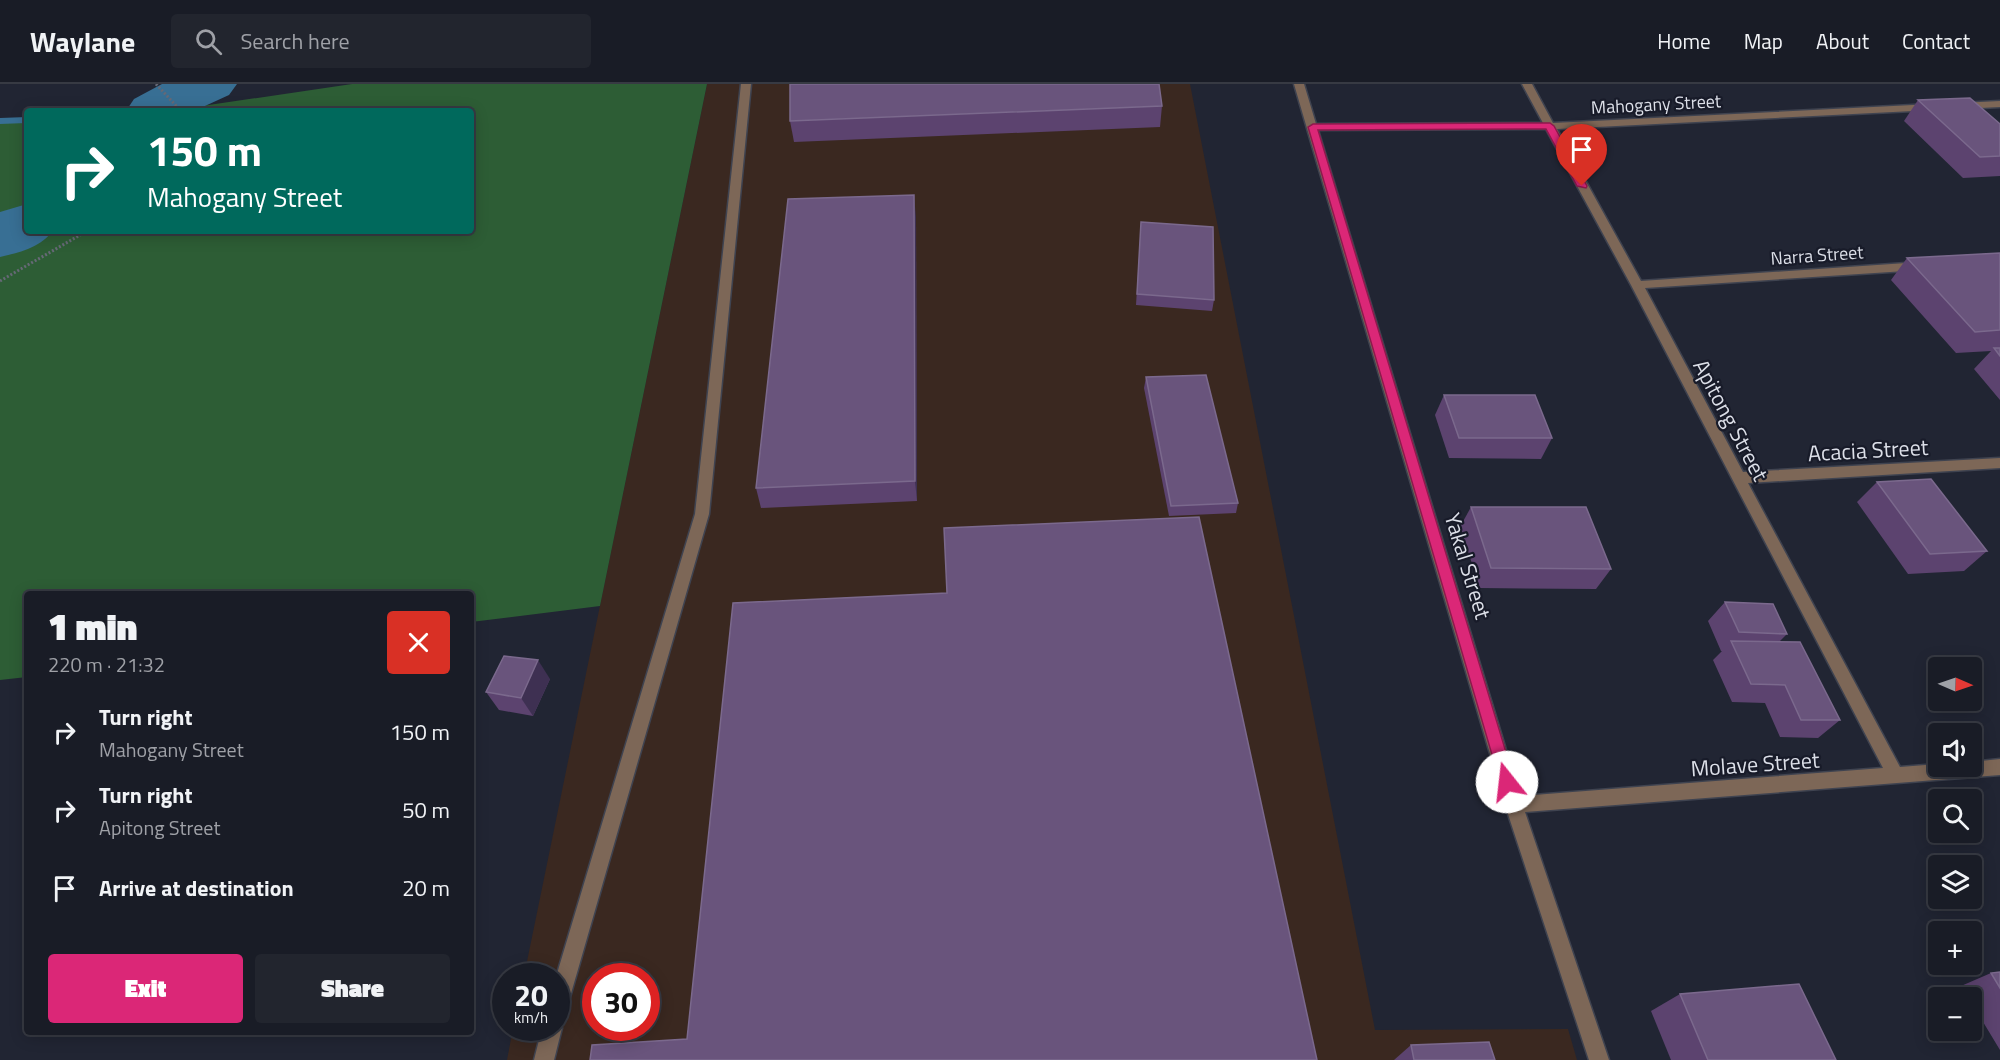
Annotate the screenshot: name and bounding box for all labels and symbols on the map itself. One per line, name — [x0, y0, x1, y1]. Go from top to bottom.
street label: Mahogany Street — [1590, 87, 1722, 121]
pin — [1556, 124, 1607, 186]
street label: Narra Street — [1770, 238, 1865, 272]
street label: Apitong Street — [1685, 353, 1777, 487]
street label: Acacia Street — [1807, 430, 1929, 470]
street label: Yakal Street — [1436, 509, 1500, 624]
north arrow — [1928, 657, 1982, 711]
street label: Molave Street — [1689, 743, 1821, 785]
position arrow — [1475, 750, 1539, 814]
speed limit sign: 30 — [582, 963, 660, 1041]

